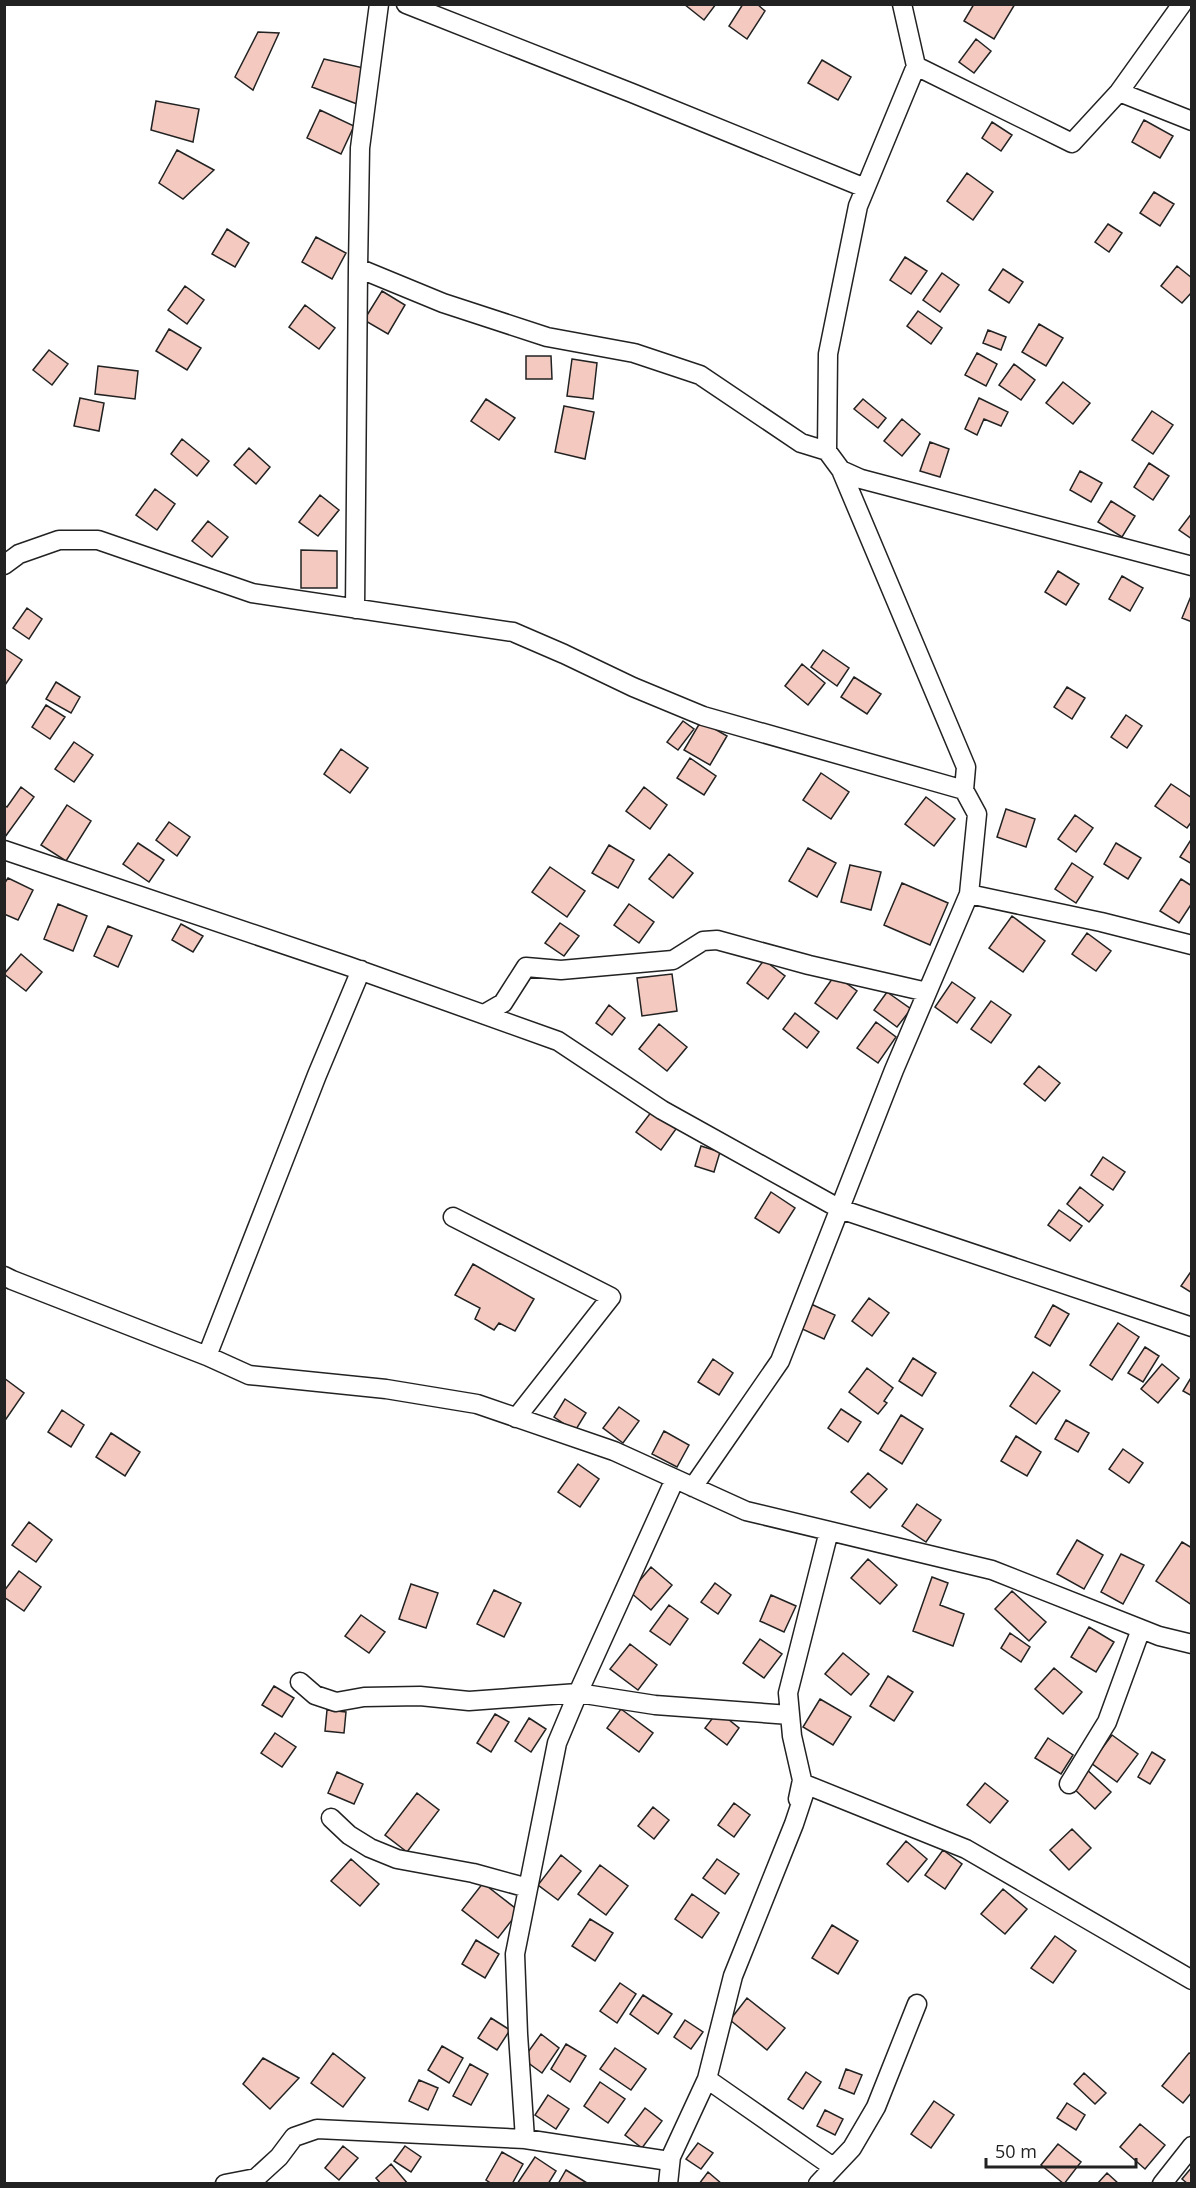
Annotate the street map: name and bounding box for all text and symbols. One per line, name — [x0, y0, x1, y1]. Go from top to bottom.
scale bar — [986, 2131, 1136, 2169]
text: 50 m — [995, 2139, 1037, 2163]

